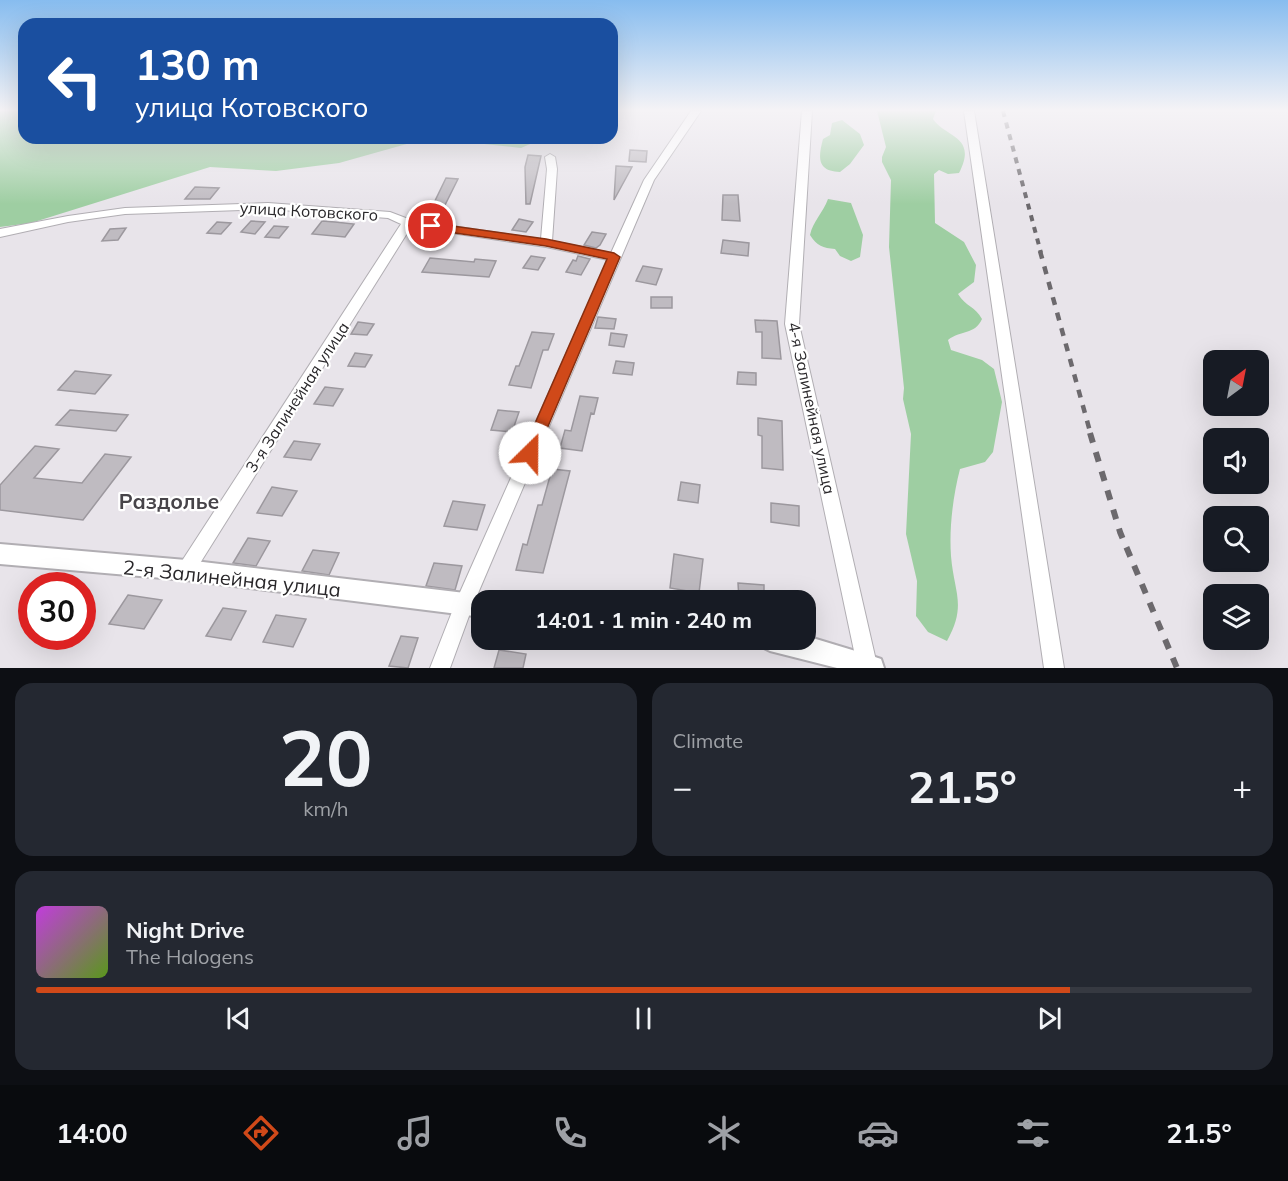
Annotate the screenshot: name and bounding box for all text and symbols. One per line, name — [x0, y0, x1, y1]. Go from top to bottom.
text: 130 m — [135, 38, 260, 91]
icon: left — [36, 42, 114, 120]
text: улица Котовского — [135, 90, 369, 124]
street label: улица Котовского — [239, 197, 379, 225]
pin — [405, 200, 456, 251]
icon: arrive — [414, 209, 447, 242]
street label: 3-я Залинейная улица — [241, 318, 353, 476]
street label: 4-я Залинейная улица — [784, 320, 840, 496]
north arrow — [1203, 350, 1269, 416]
map controls — [1203, 350, 1269, 650]
position arrow — [498, 421, 562, 485]
button: sound — [1203, 428, 1269, 494]
district label: Раздолье — [119, 488, 219, 514]
button: search — [1203, 506, 1269, 572]
street label: 2-я Залинейная улица — [122, 554, 342, 602]
speed limit sign: 30 — [18, 572, 96, 650]
button: layers — [1203, 584, 1269, 650]
text: 14:01 · 1 min · 240 m — [535, 606, 752, 634]
text: 20 — [279, 708, 373, 806]
text: Climate — [673, 728, 743, 753]
text: 21.5° — [908, 758, 1017, 814]
text: − — [673, 766, 692, 807]
text: + — [1232, 766, 1252, 807]
text: km/h — [303, 796, 348, 821]
text: Night Drive — [126, 916, 245, 944]
text: The Halogens — [126, 944, 254, 969]
icon: previous — [222, 1002, 255, 1035]
icon: pause — [627, 1002, 660, 1035]
icon: next — [1033, 1002, 1066, 1035]
icon: directions — [240, 1112, 282, 1154]
icon: music — [394, 1112, 436, 1154]
icon: phone — [549, 1112, 591, 1154]
icon: climate — [703, 1112, 745, 1154]
icon: car — [857, 1112, 899, 1154]
icon: filters — [1012, 1112, 1054, 1154]
text: 14:00 — [56, 1116, 128, 1150]
text: 21.5° — [1166, 1116, 1232, 1150]

